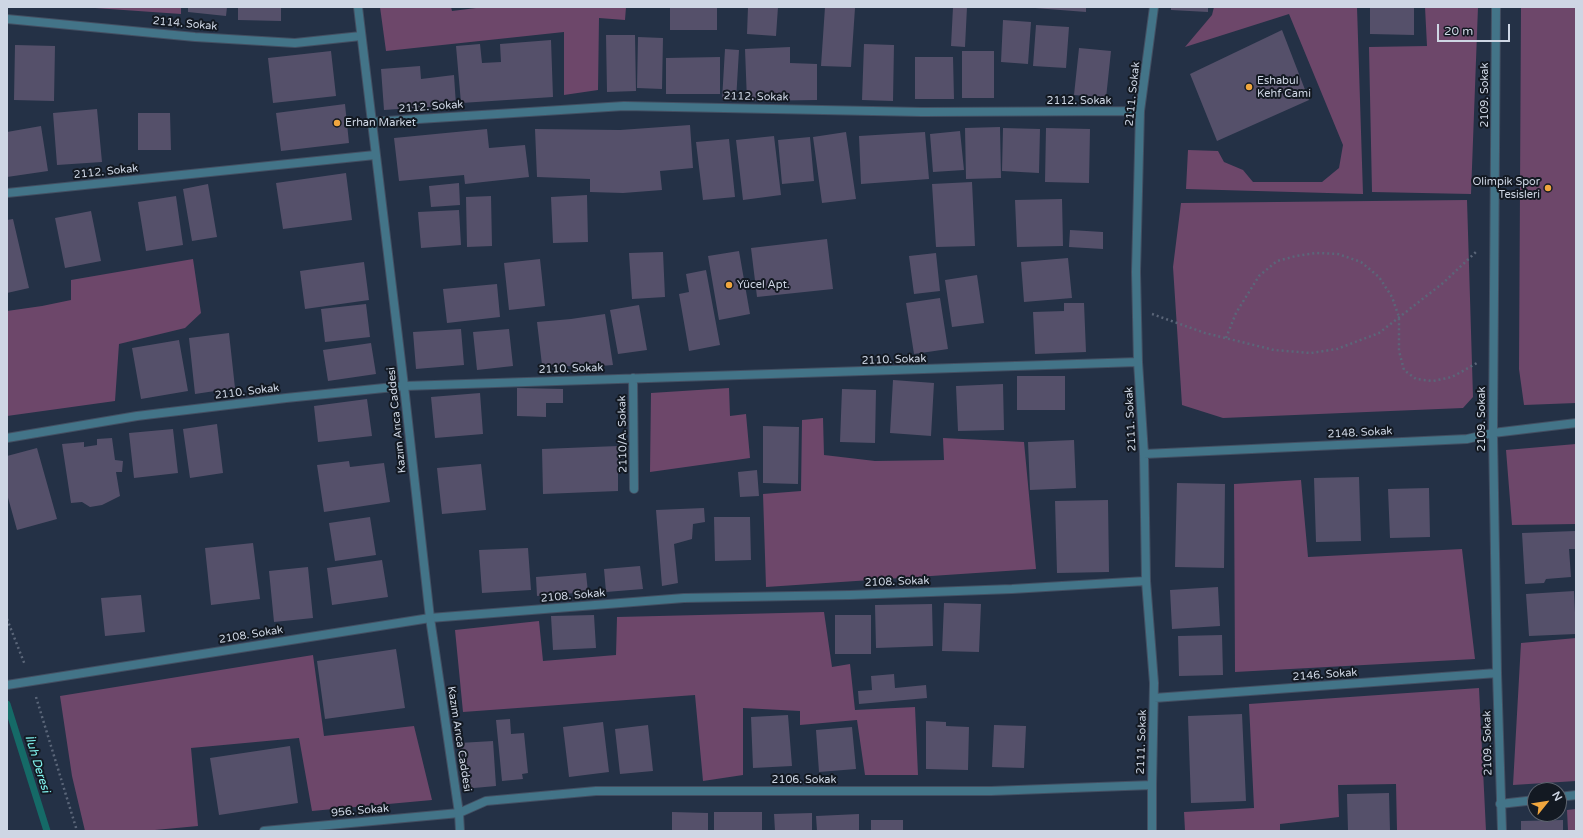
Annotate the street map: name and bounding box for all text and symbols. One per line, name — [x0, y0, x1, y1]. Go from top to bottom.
street label: 2114. Sokak — [152, 15, 218, 33]
scale bar — [1439, 16, 1512, 42]
text: 20 m — [1444, 24, 1473, 38]
street label: 2111. Sokak — [1123, 61, 1143, 127]
street label: 2109. Sokak — [1478, 63, 1492, 127]
place label: Eshabul Kehf Cami — [1257, 74, 1311, 100]
marker: Eshabul Kehf Cami — [1244, 82, 1254, 92]
street label: 2112. Sokak — [723, 90, 789, 104]
street label: 2112. Sokak — [1047, 94, 1111, 108]
street label: 2112. Sokak — [398, 98, 464, 116]
place label: Erhan Market — [345, 116, 416, 130]
marker: Erhan Market — [332, 118, 342, 128]
street label: 2112. Sokak — [73, 162, 139, 182]
place label: Olimpik Spor Tesisleri — [1473, 175, 1540, 201]
marker: Olimpik Spor Tesisleri — [1543, 183, 1553, 193]
place label: Yücel Apt. — [737, 278, 790, 292]
marker: Yücel Apt. — [724, 280, 734, 290]
street label: 2110. Sokak — [861, 352, 927, 368]
street label: 2110. Sokak — [538, 361, 604, 377]
street label: Kazım Arıca Caddesi — [385, 366, 409, 474]
street label: 2110. Sokak — [214, 381, 280, 403]
street label: 2111. Sokak — [1123, 386, 1139, 452]
street label: 2109. Sokak — [1475, 387, 1489, 451]
street label: 2110/A. Sokak — [616, 395, 630, 473]
street label: 2148. Sokak — [1327, 425, 1393, 441]
street label: 2108. Sokak — [864, 574, 930, 590]
street label: 2108. Sokak — [540, 587, 606, 605]
street label: 2108. Sokak — [218, 623, 284, 647]
street label: 2146. Sokak — [1292, 666, 1358, 684]
street label: Kazım Arıca Caddesi — [444, 685, 474, 793]
street label: 2111. Sokak — [1134, 709, 1150, 775]
street label: 2109. Sokak — [1481, 710, 1495, 776]
water label: İluh Deresi — [21, 733, 53, 795]
street label: 2106. Sokak — [772, 773, 836, 787]
north arrow — [1527, 782, 1567, 822]
text: N — [1549, 789, 1565, 803]
street label: 956. Sokak — [331, 802, 389, 820]

